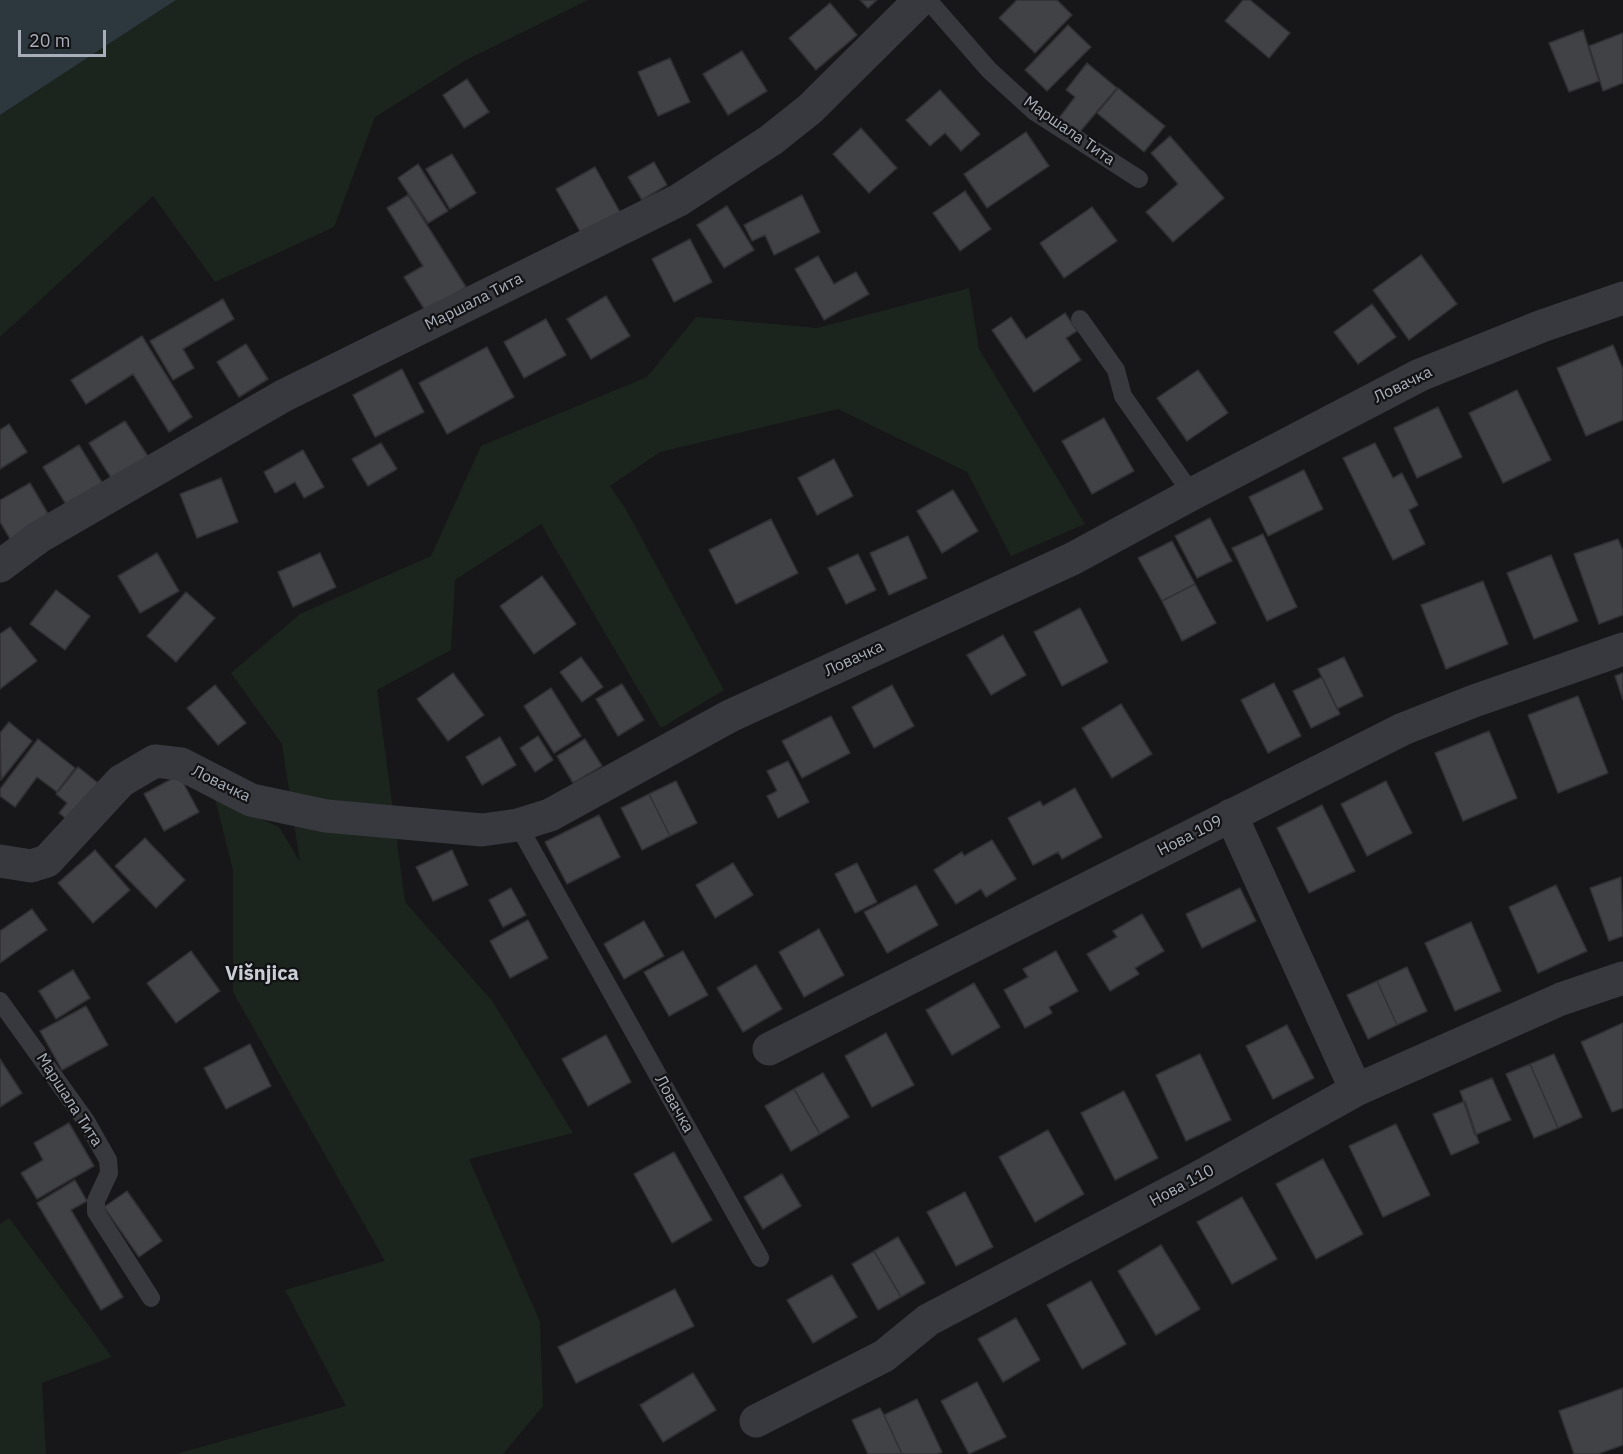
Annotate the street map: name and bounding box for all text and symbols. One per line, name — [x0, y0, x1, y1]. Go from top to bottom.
scale bar — [21, 18, 110, 56]
text: 20 m — [29, 29, 71, 52]
street label: Маршала Тита — [1020, 92, 1118, 170]
street label: Маршала Тита — [422, 269, 526, 335]
street label: Ловачка — [1371, 363, 1435, 407]
street label: Ловачка — [821, 637, 887, 681]
street label: Ловачка — [189, 762, 253, 806]
street label: Нова 109 — [1154, 812, 1226, 860]
district label: Višnjica — [225, 962, 299, 986]
street label: Маршала Тита — [32, 1050, 106, 1150]
street label: Ловачка — [650, 1072, 698, 1136]
street label: Нова 110 — [1146, 1161, 1218, 1211]

